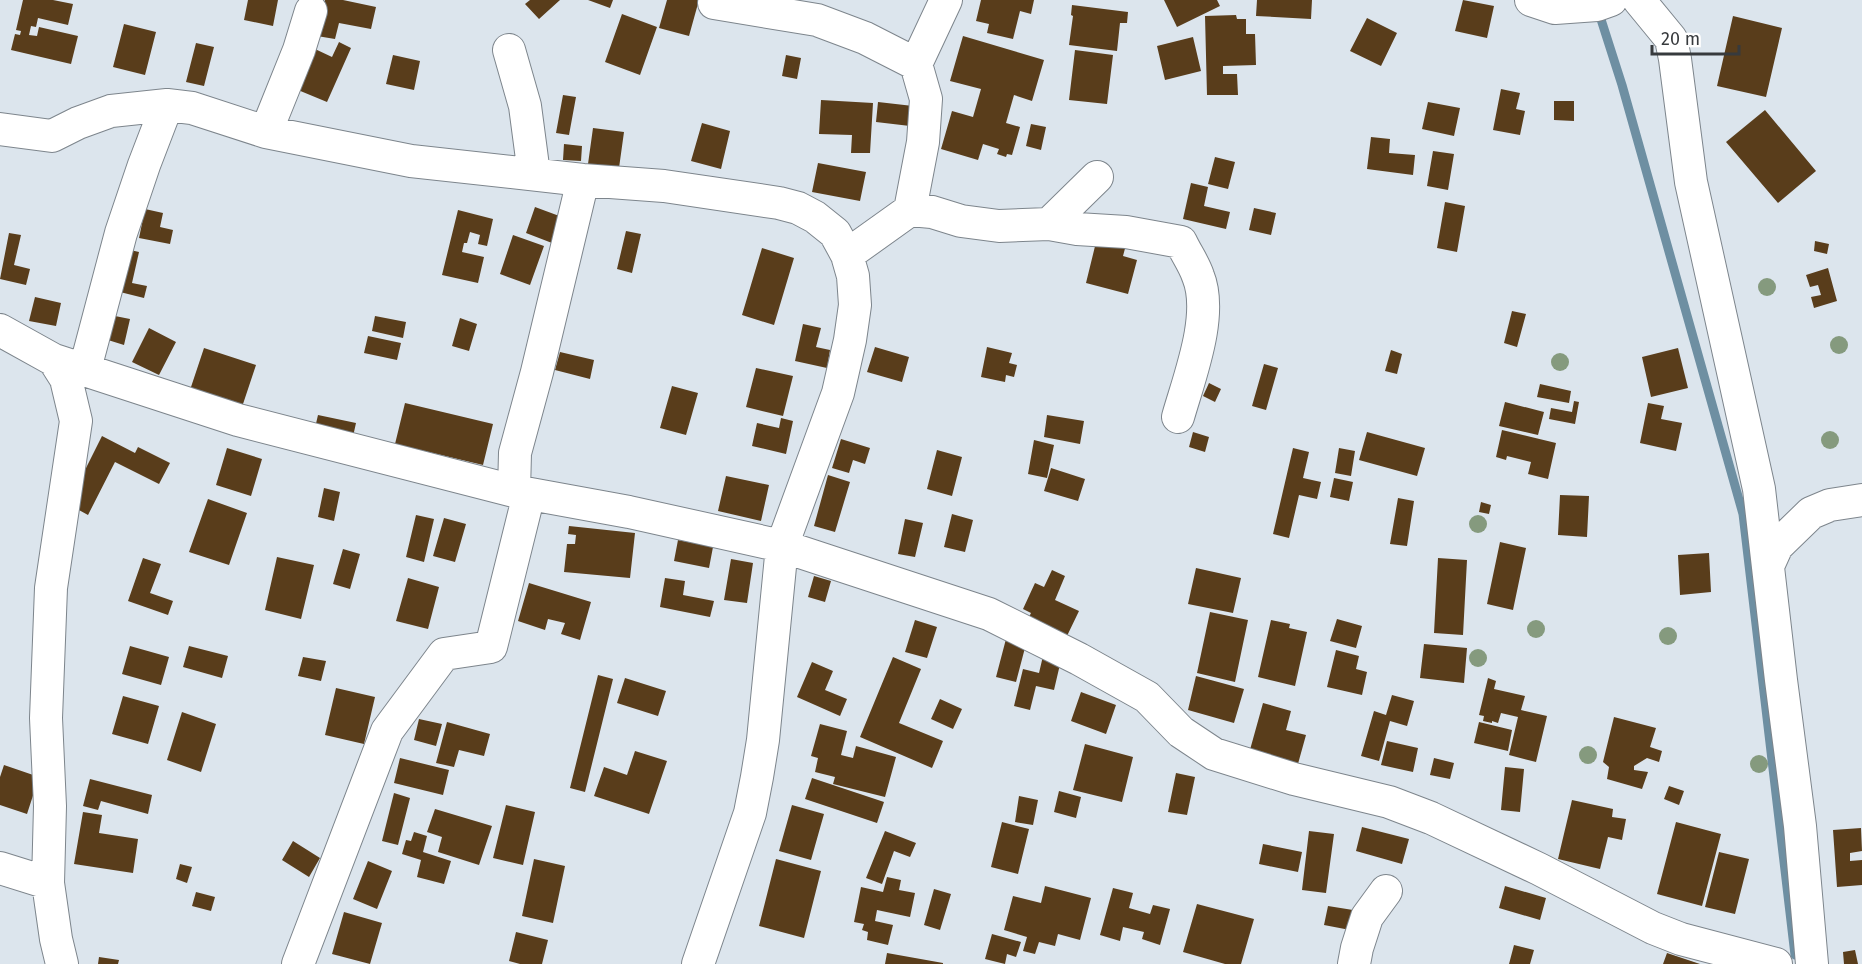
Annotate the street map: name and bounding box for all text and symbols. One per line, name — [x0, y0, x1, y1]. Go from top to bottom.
scale bar — [1652, 18, 1739, 56]
text: 20 m — [1661, 28, 1700, 50]

